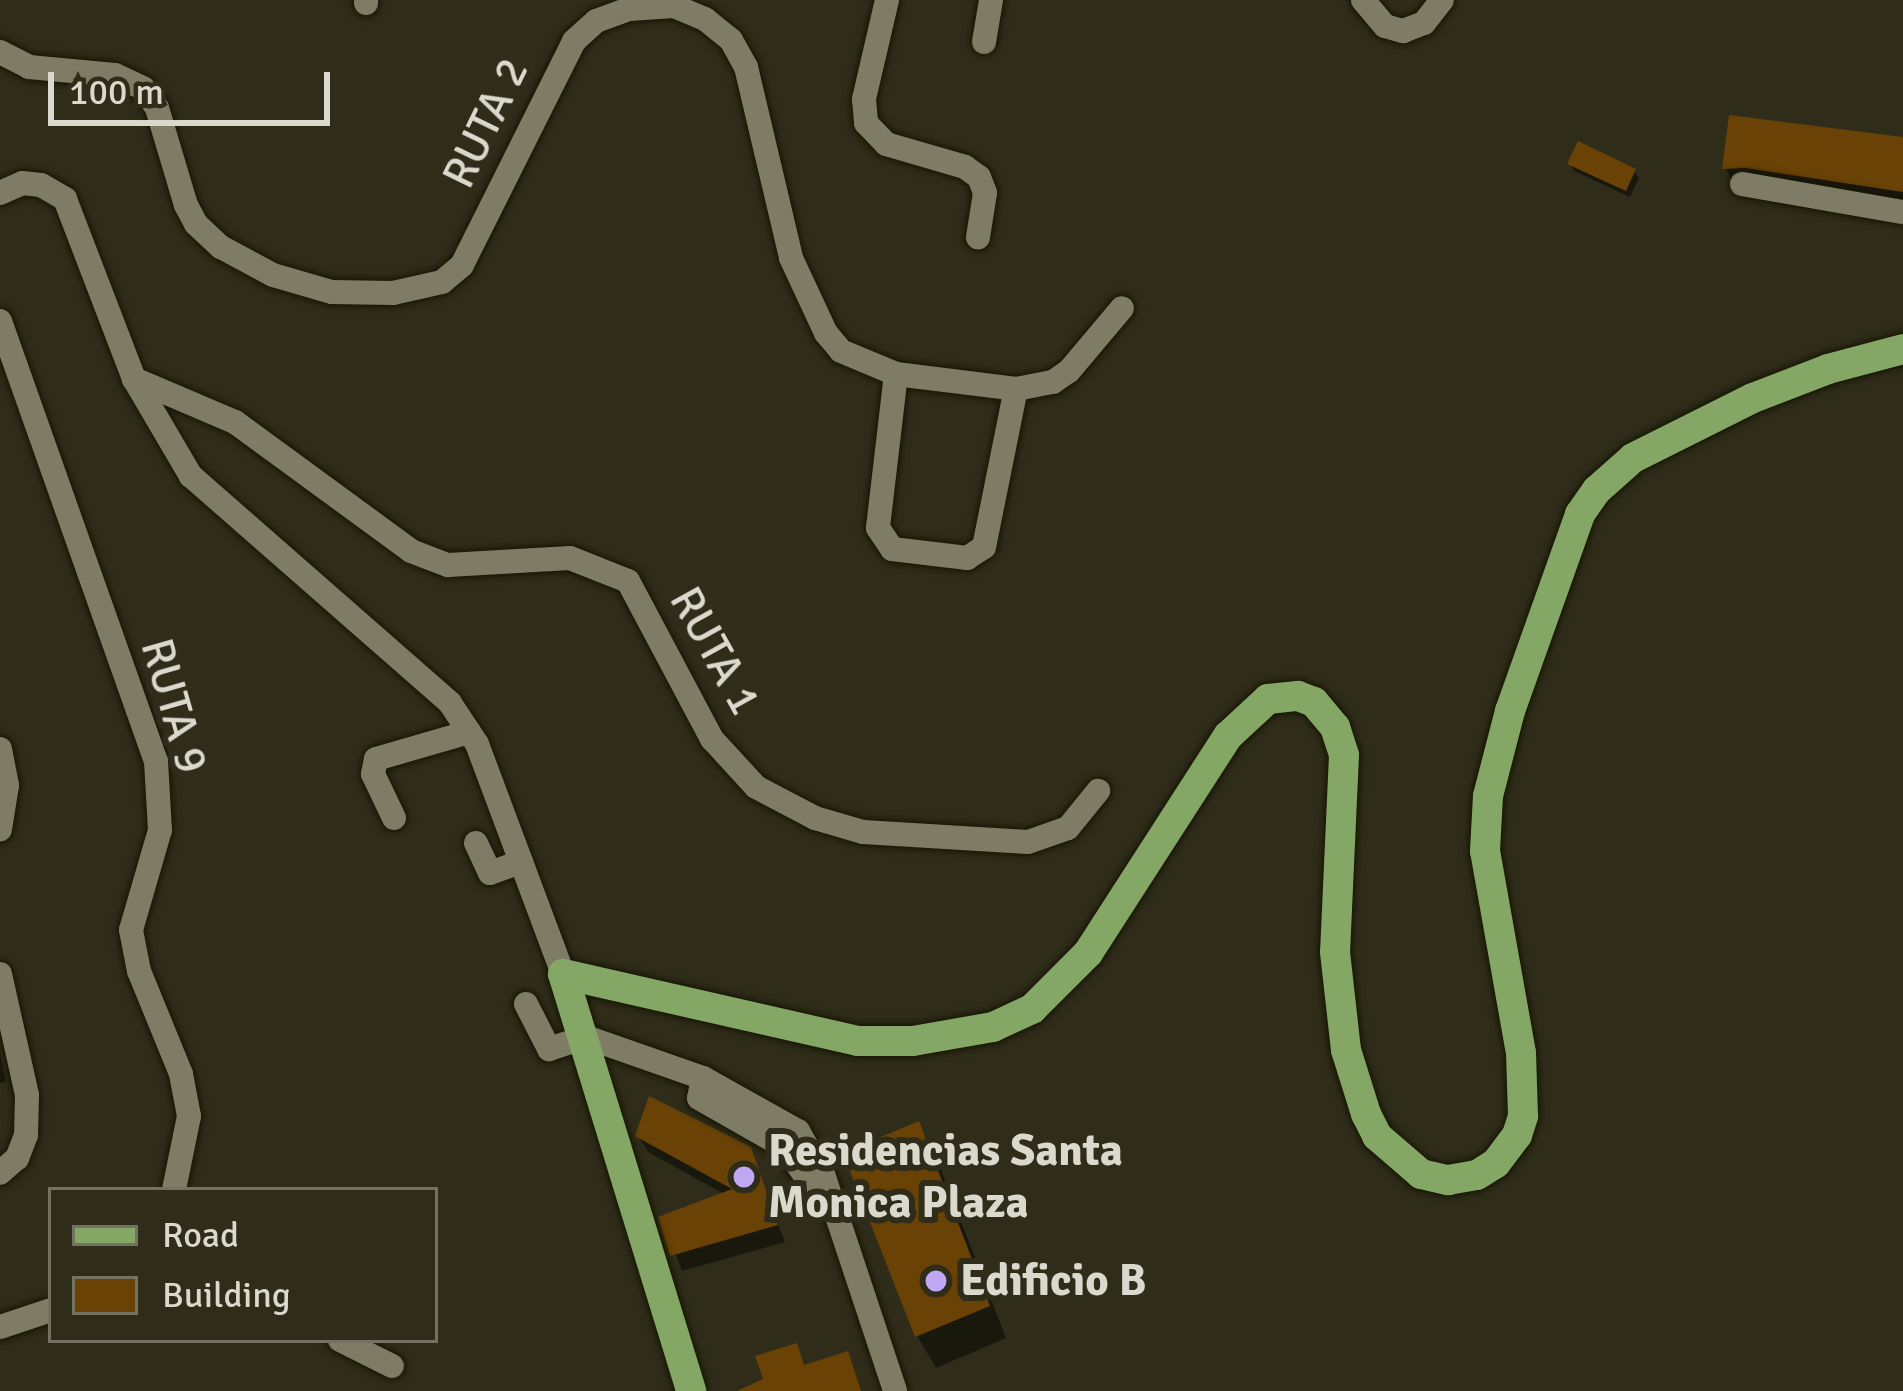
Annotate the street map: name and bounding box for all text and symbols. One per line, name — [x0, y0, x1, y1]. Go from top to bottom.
scale bar — [54, 48, 336, 122]
street label: RUTA 2 — [432, 49, 540, 197]
text: 100 m — [69, 70, 164, 115]
street label: RUTA 1 — [658, 578, 772, 724]
street label: RUTA 9 — [129, 632, 219, 780]
place label: Residencias Santa Monica Plaza — [768, 1124, 1123, 1230]
marker: Residencias Santa Monica Plaza — [731, 1164, 757, 1190]
legend — [48, 1187, 438, 1343]
text: Road — [162, 1213, 239, 1258]
place label: Edificio B — [960, 1254, 1146, 1308]
marker: Edificio B — [923, 1268, 949, 1294]
text: Building — [162, 1273, 291, 1318]

